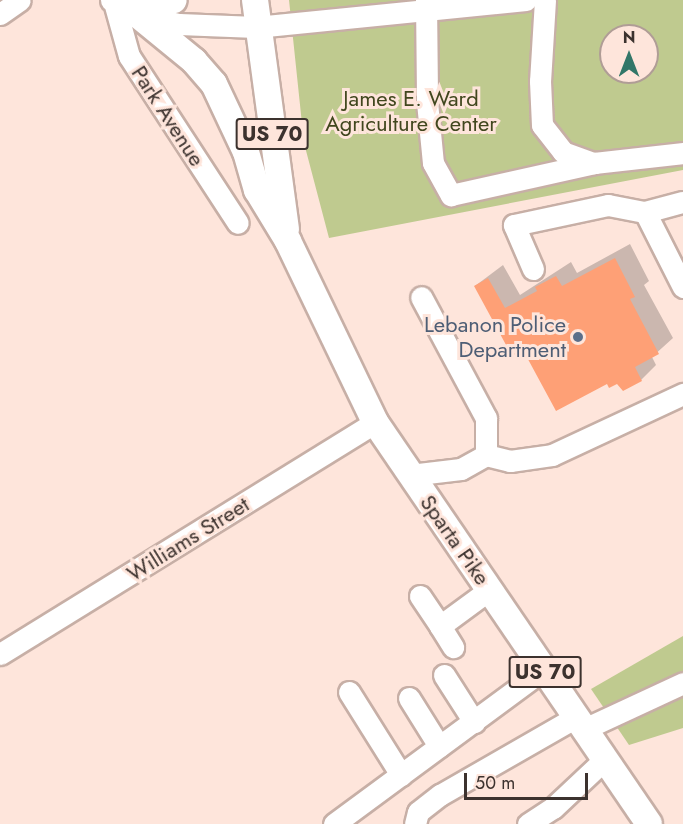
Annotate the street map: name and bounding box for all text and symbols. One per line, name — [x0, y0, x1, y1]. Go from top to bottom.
north arrow — [599, 24, 659, 84]
text: N — [623, 26, 635, 49]
street label: Park Avenue — [126, 61, 210, 171]
park label: James E. Ward Agriculture Center — [325, 85, 497, 136]
road number: US 70 — [234, 116, 310, 152]
place label: Lebanon Police Department — [424, 311, 566, 362]
marker: Lebanon Police Department — [571, 330, 585, 344]
street label: Sparta Pike — [414, 490, 496, 590]
street label: Williams Street — [122, 491, 254, 587]
road number: US 70 — [508, 654, 582, 690]
scale bar — [467, 761, 592, 799]
text: 50 m — [475, 770, 515, 796]

